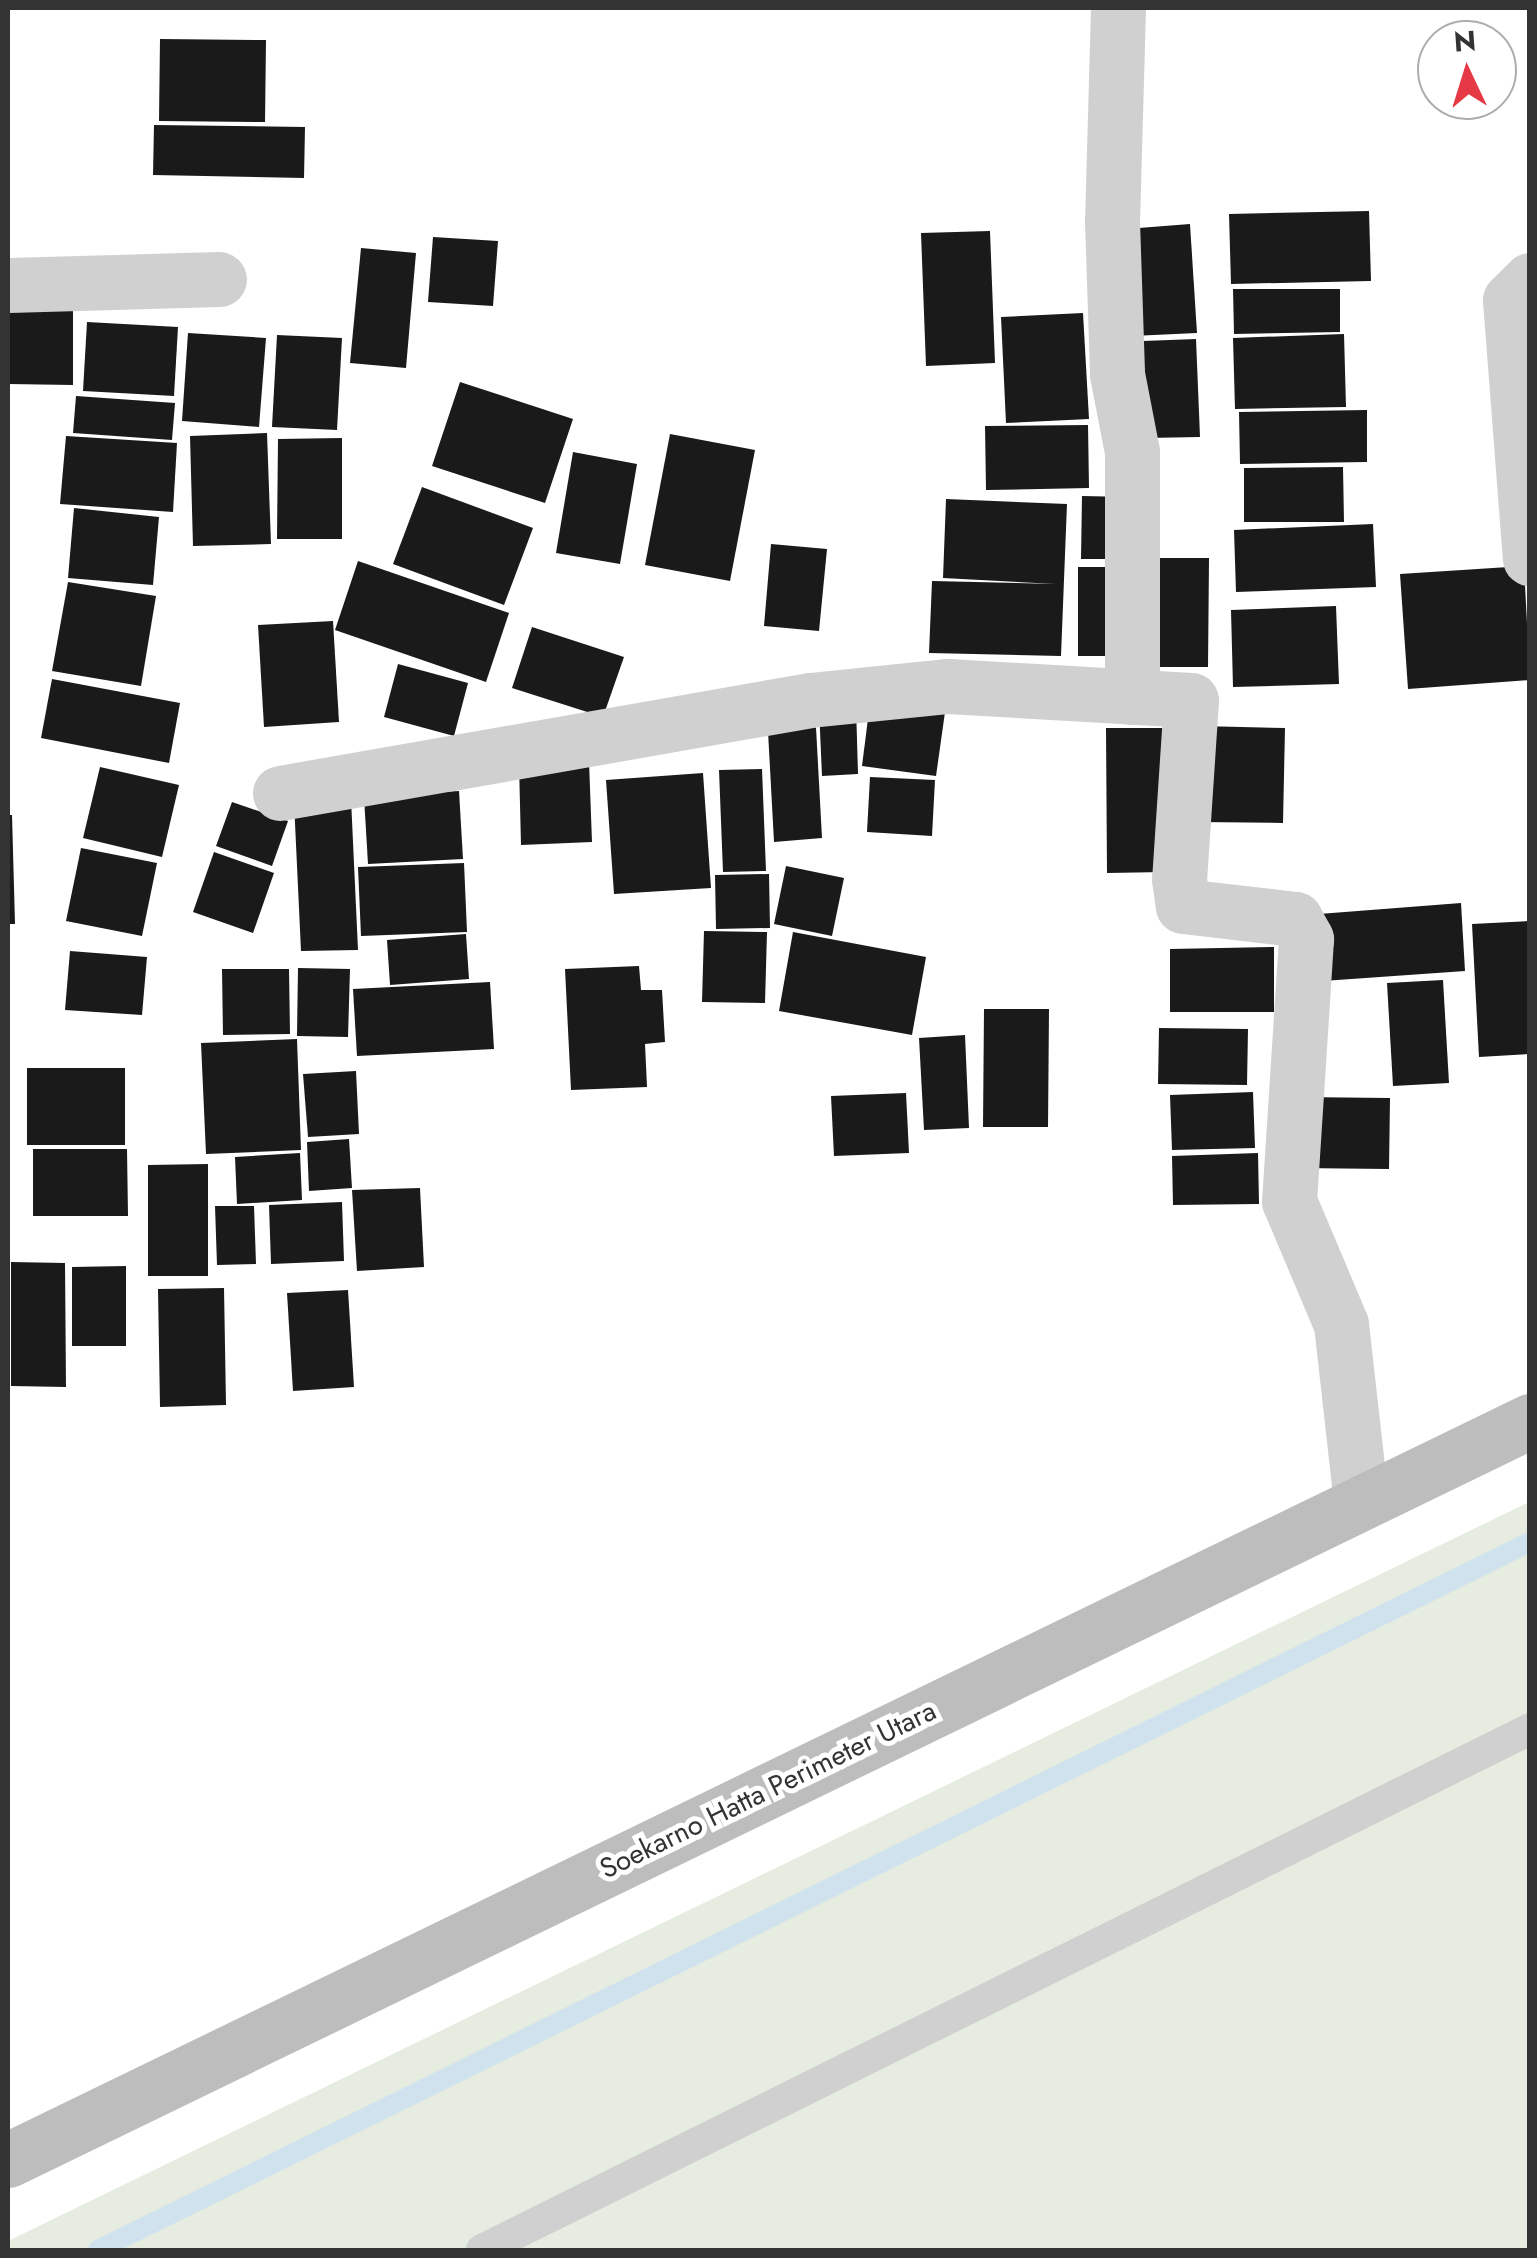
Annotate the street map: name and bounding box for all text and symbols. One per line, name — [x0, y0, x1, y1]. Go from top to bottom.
north arrow — [1417, 20, 1517, 120]
text: N — [1452, 20, 1478, 63]
street label: Soekarno Hatta Perimeter Utara — [595, 1694, 941, 1886]

